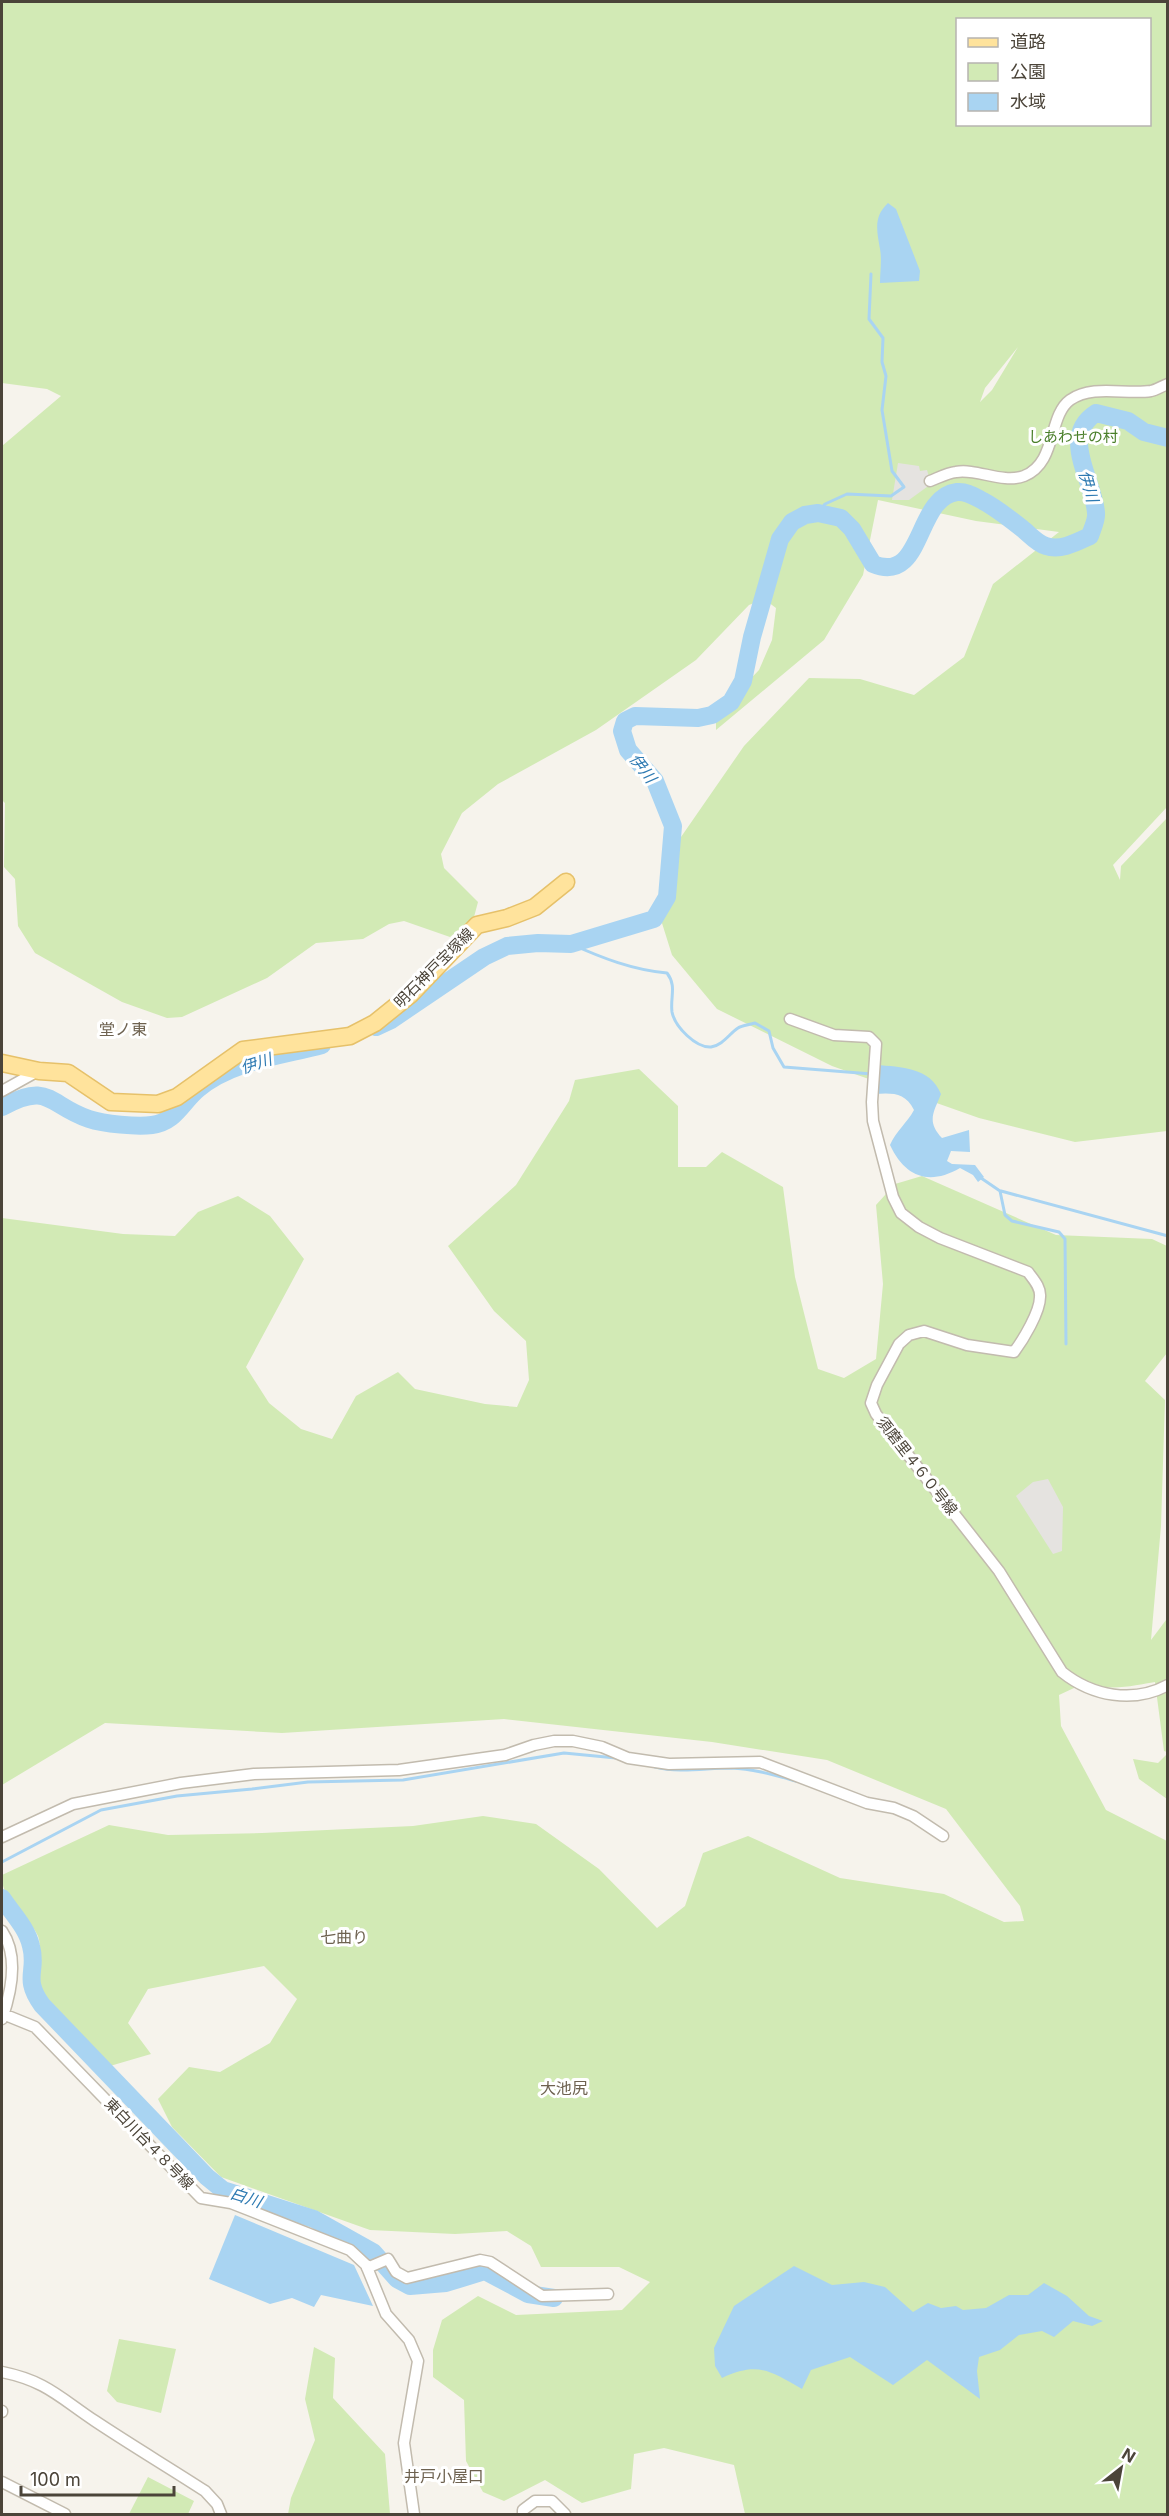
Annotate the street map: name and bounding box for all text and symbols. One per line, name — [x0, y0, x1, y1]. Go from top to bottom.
legend — [956, 18, 1151, 126]
text: 道路 — [1010, 31, 1046, 52]
text: 公園 — [1010, 61, 1046, 82]
text: 水域 — [1010, 91, 1046, 112]
park label: しあわせの村 — [1028, 427, 1118, 446]
water label: 伊川 — [1075, 468, 1104, 506]
water label: 伊川 — [625, 749, 662, 788]
street label: 明石神戸宝塚線 — [390, 924, 477, 1011]
district label: 堂ノ東 — [99, 1019, 147, 1039]
water label: 伊川 — [238, 1048, 276, 1077]
street label: 須磨里４６０号線 — [873, 1413, 962, 1519]
district label: 七曲り — [320, 1927, 368, 1947]
district label: 大池尻 — [540, 2078, 588, 2098]
street label: 東白川台４８号線 — [101, 2094, 198, 2193]
water label: 白川 — [228, 2183, 266, 2212]
north arrow — [1091, 2438, 1151, 2498]
text: N — [1118, 2443, 1139, 2467]
scale bar — [21, 2459, 174, 2497]
district label: 井戸小屋口 — [404, 2466, 484, 2486]
text: 100 m — [30, 2469, 81, 2490]

